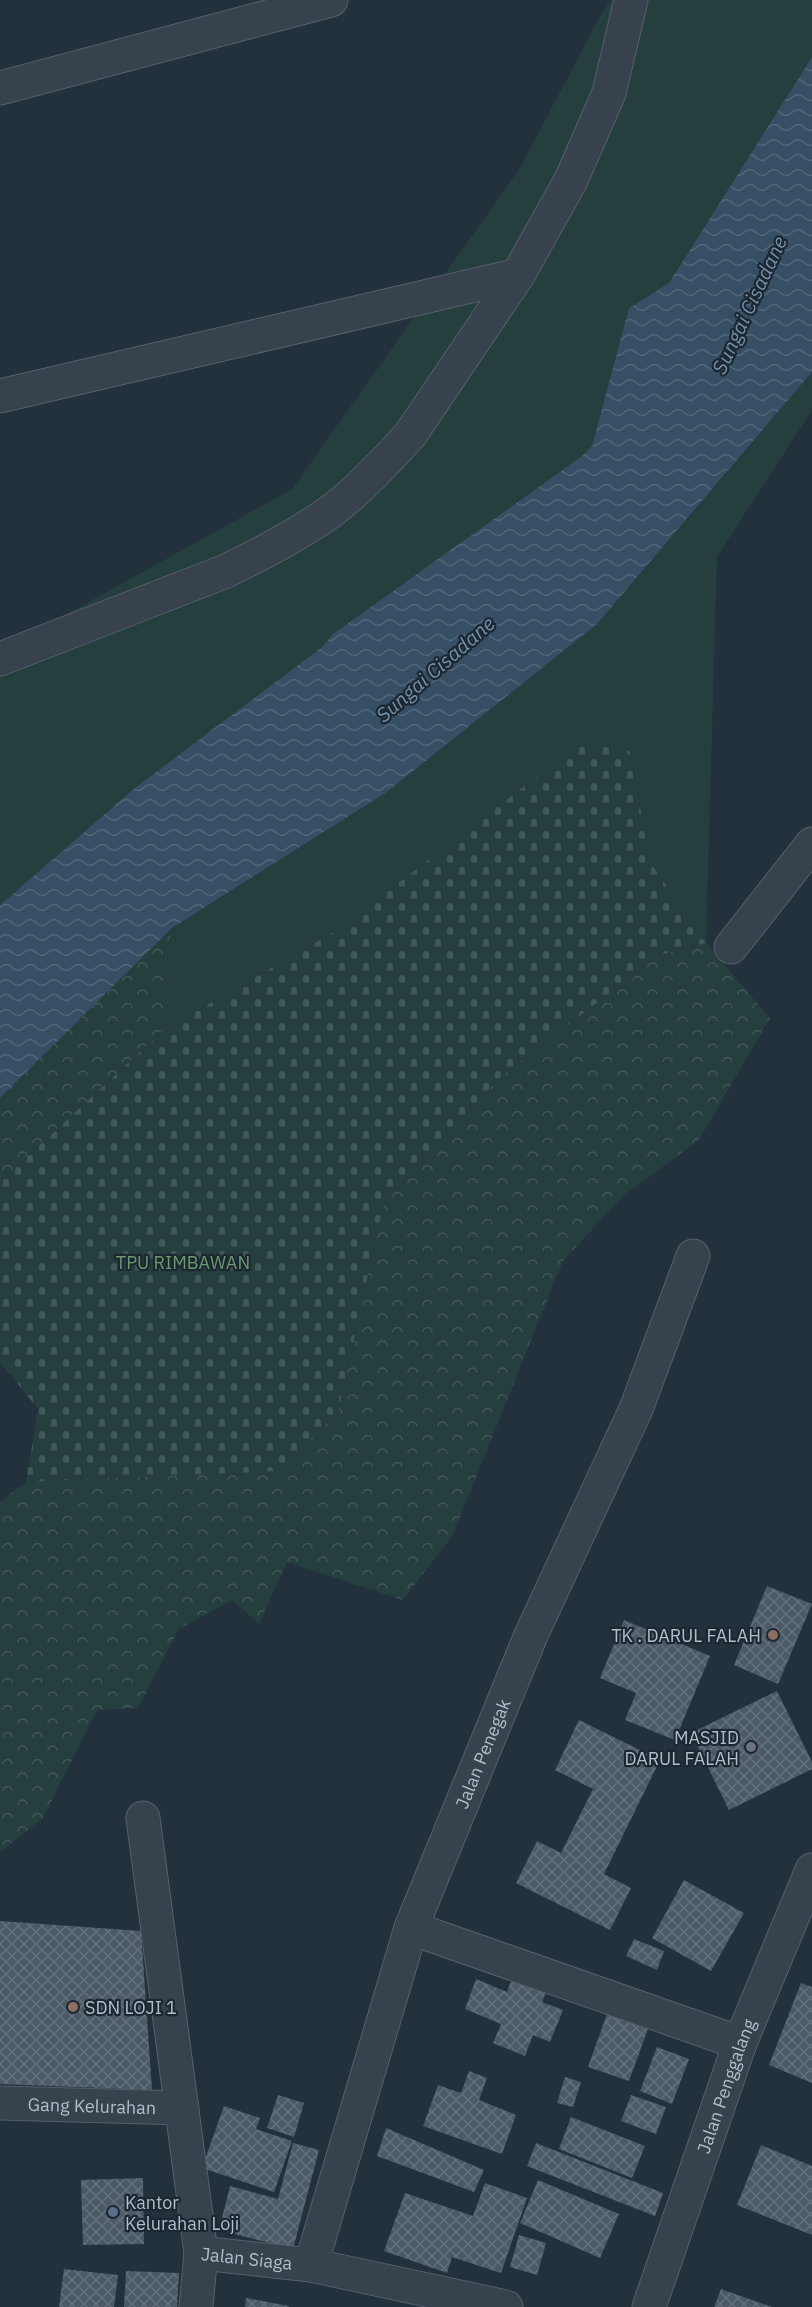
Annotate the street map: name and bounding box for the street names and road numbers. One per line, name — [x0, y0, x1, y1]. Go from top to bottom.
street label: Jalan Penegak — [450, 1695, 515, 1812]
street label: Jalan Penggalang — [691, 2015, 761, 2156]
street label: Gang Kelurahan — [27, 2092, 156, 2119]
street label: Jalan Siaga — [200, 2242, 294, 2274]

